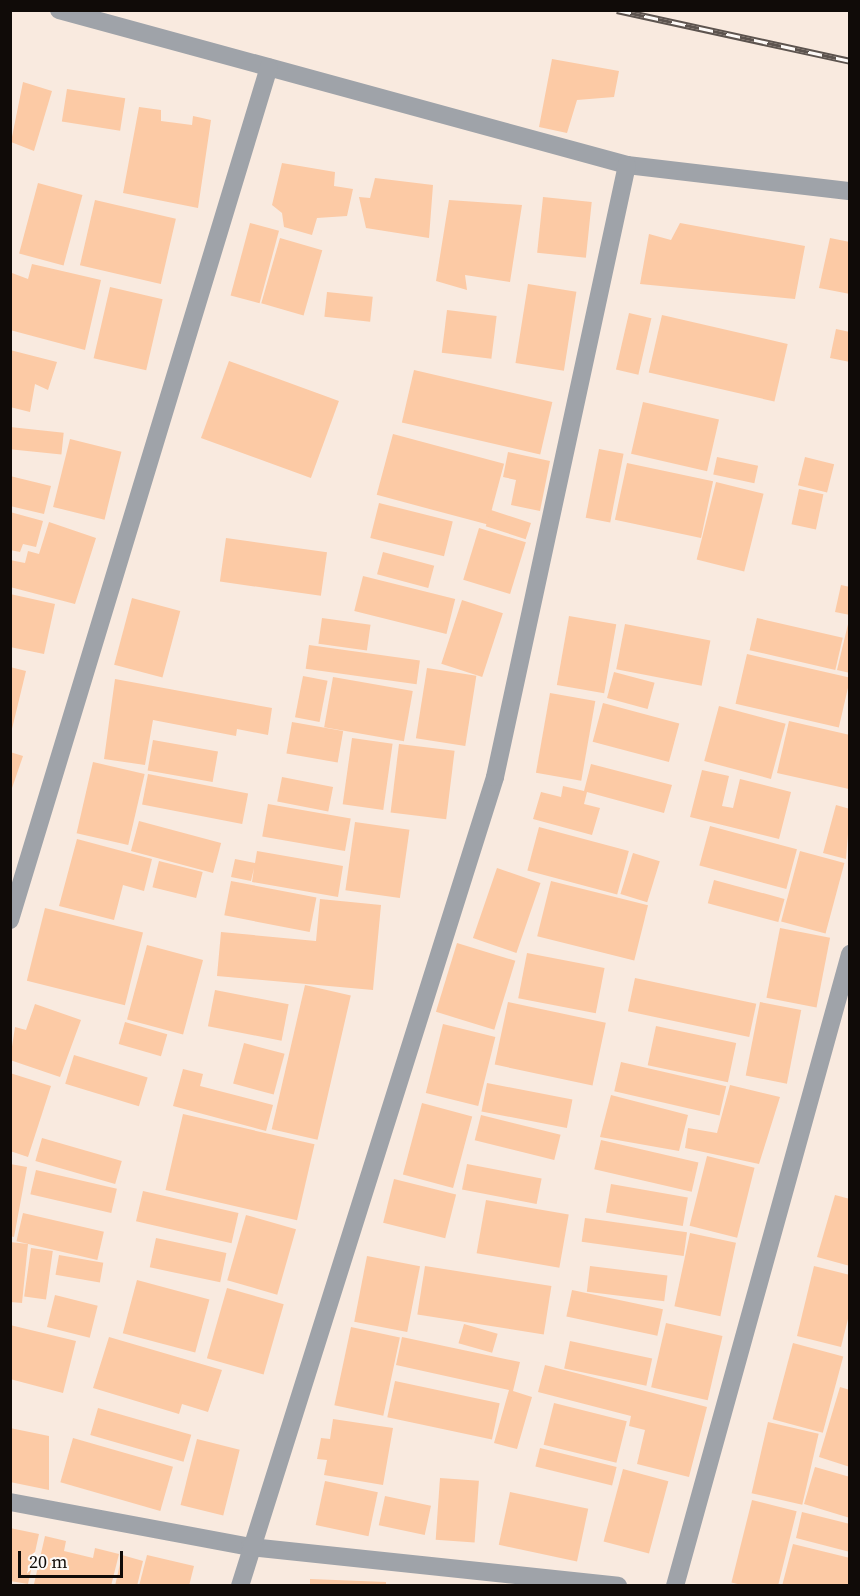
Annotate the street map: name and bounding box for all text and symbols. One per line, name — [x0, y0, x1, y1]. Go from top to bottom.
scale bar — [21, 1539, 126, 1577]
text: 20 m — [29, 1549, 67, 1574]

